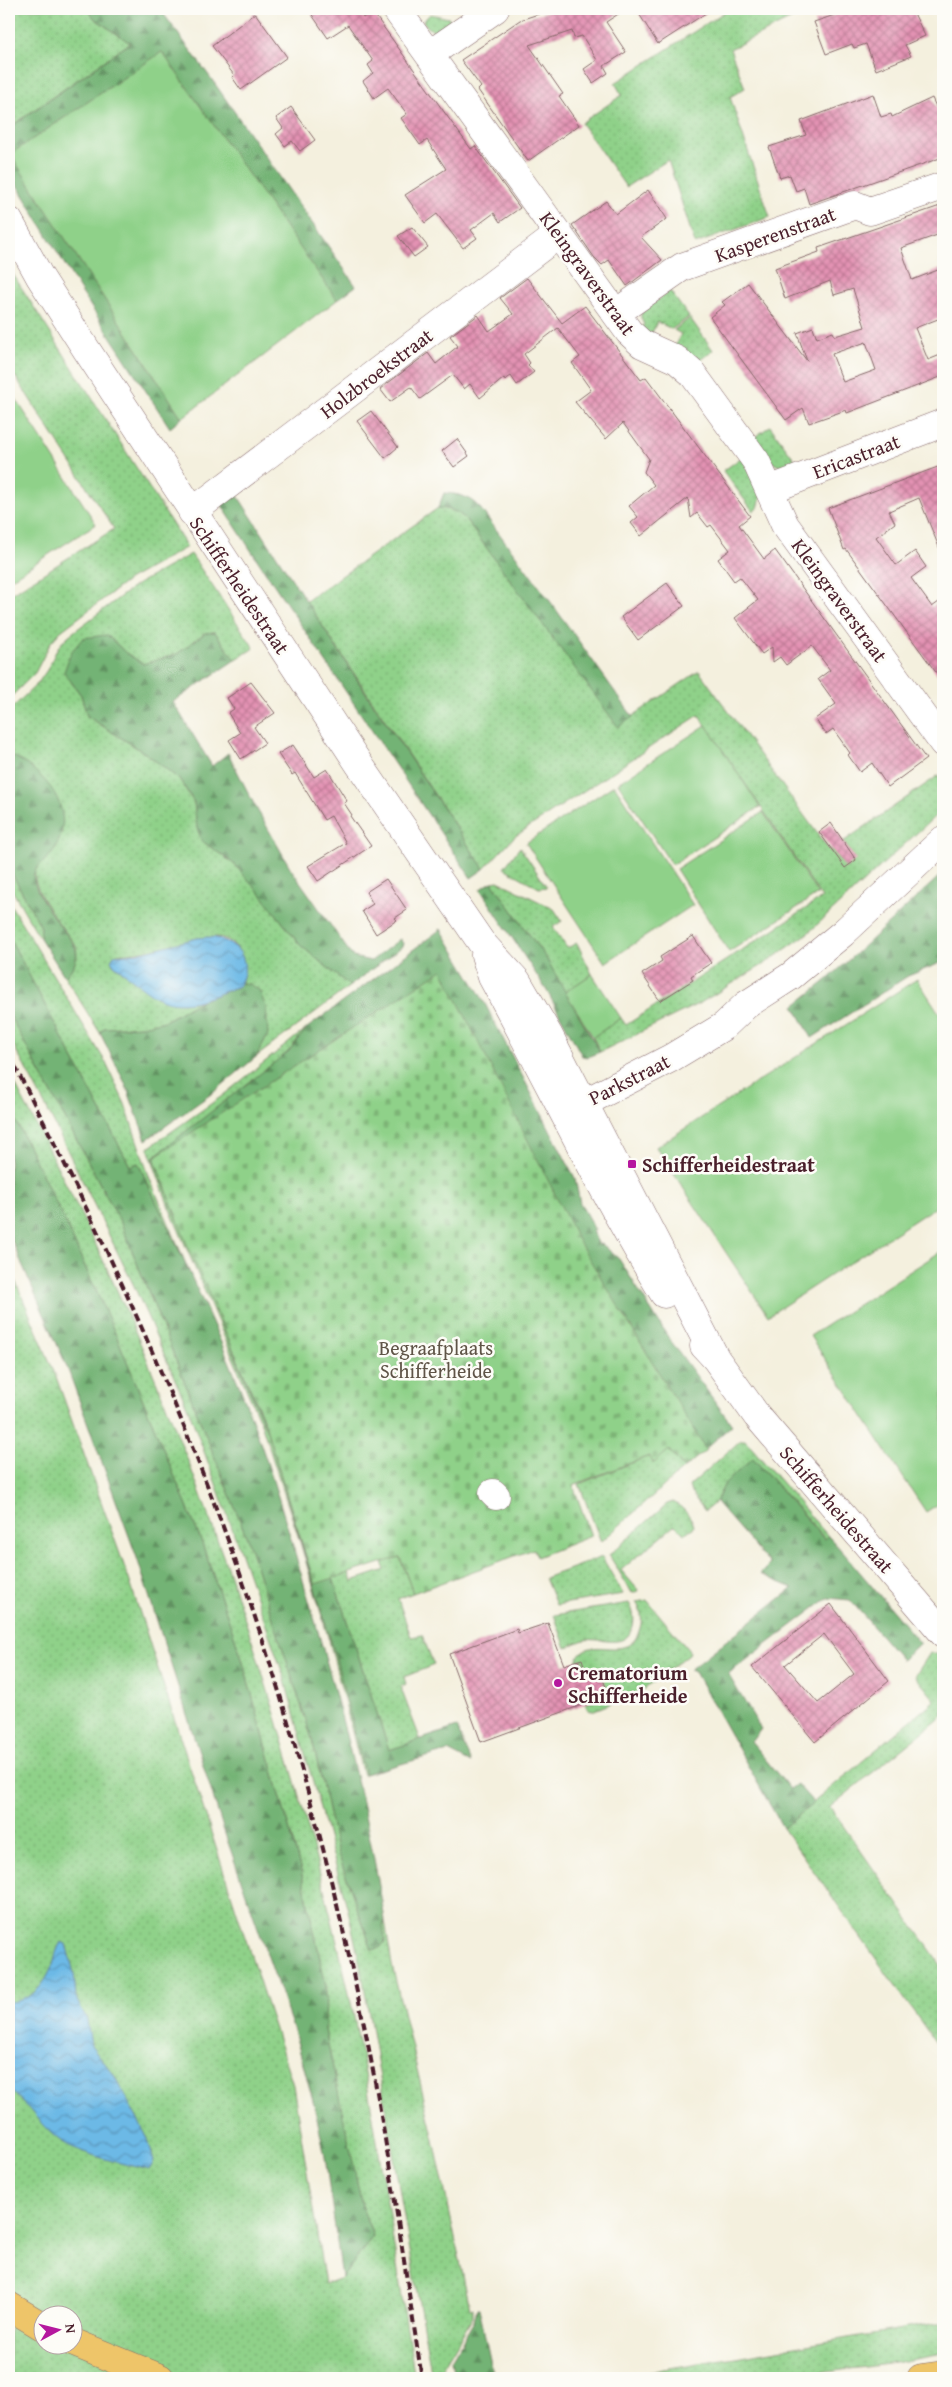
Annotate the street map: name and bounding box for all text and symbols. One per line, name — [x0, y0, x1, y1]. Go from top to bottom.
street label: Kasperenstraat — [710, 199, 840, 269]
street label: Kleingraverstraat — [533, 205, 643, 341]
street label: Holzbroekstraat — [313, 321, 439, 425]
street label: Ericastraat — [808, 426, 904, 486]
street label: Schifferheidestraat — [183, 510, 297, 660]
street label: Kleingraverstraat — [785, 532, 895, 668]
street label: Parkstraat — [583, 1046, 675, 1112]
place label: Schifferheidestraat — [642, 1150, 815, 1179]
marker: Schifferheidestraat — [626, 1158, 638, 1170]
park label: Begraafplaats Schifferheide — [379, 1333, 493, 1385]
street label: Schifferheidestraat — [773, 1439, 901, 1579]
place label: Crematorium Schifferheide — [568, 1658, 688, 1710]
marker: Crematorium Schifferheide — [552, 1677, 564, 1689]
north arrow — [32, 2304, 82, 2354]
text: N — [60, 2323, 81, 2335]

